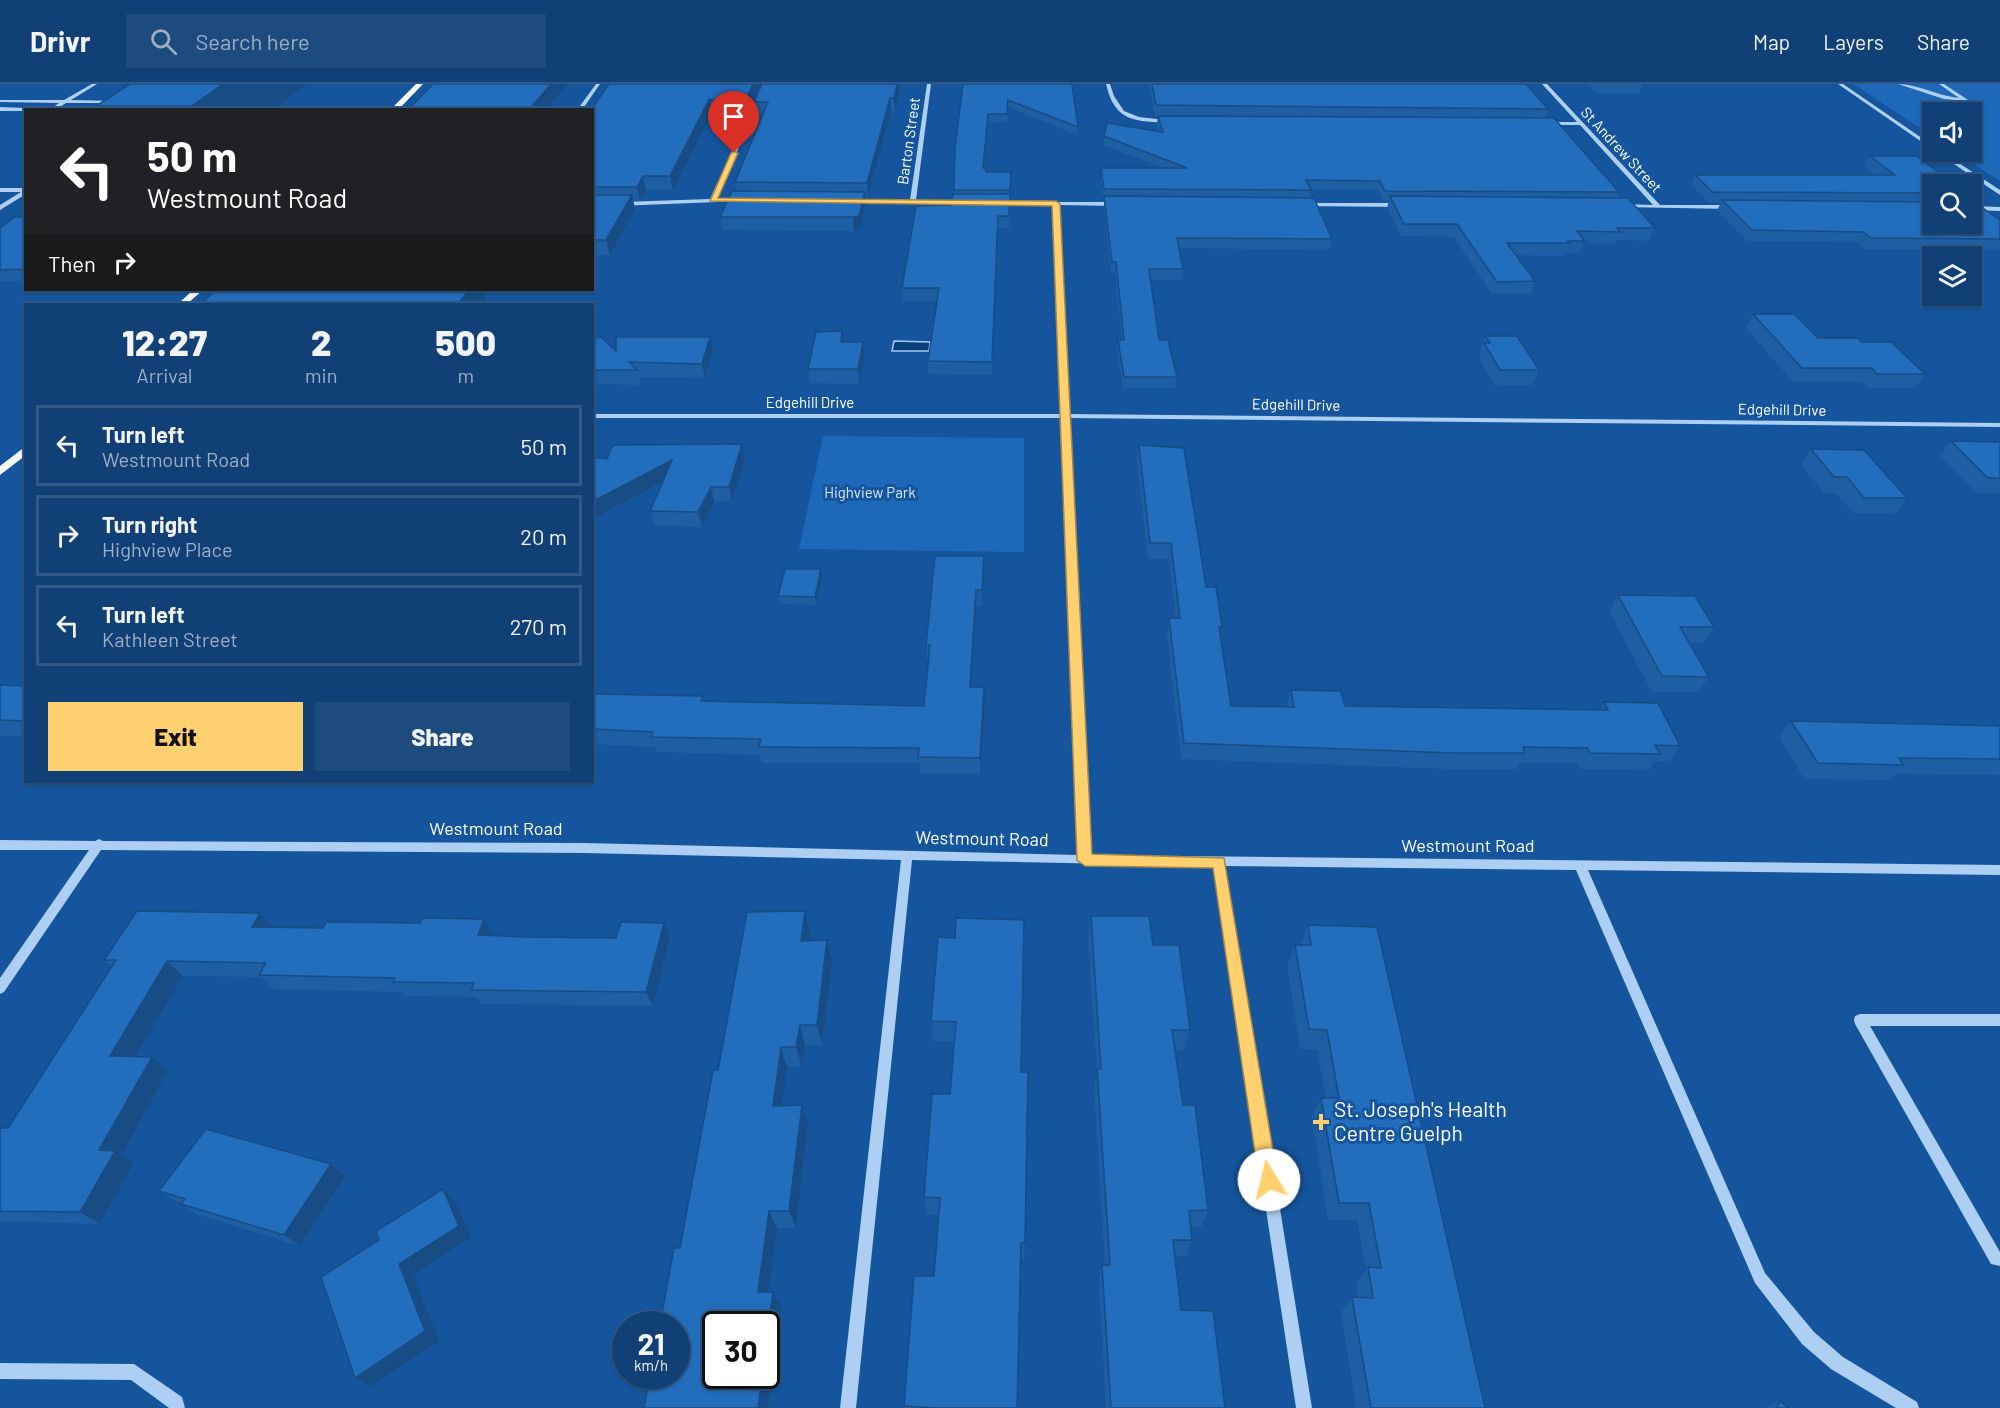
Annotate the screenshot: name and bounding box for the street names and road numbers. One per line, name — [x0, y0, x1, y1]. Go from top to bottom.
street label: Barton Street — [893, 96, 923, 186]
street label: St Andrew Street — [1577, 103, 1666, 196]
street label: Edgehill Drive — [766, 393, 854, 411]
street label: Edgehill Drive — [1252, 394, 1340, 414]
street label: Edgehill Drive — [1738, 399, 1826, 419]
street label: Westmount Road — [429, 817, 563, 839]
street label: Westmount Road — [915, 826, 1049, 850]
street label: Westmount Road — [1401, 834, 1535, 856]

